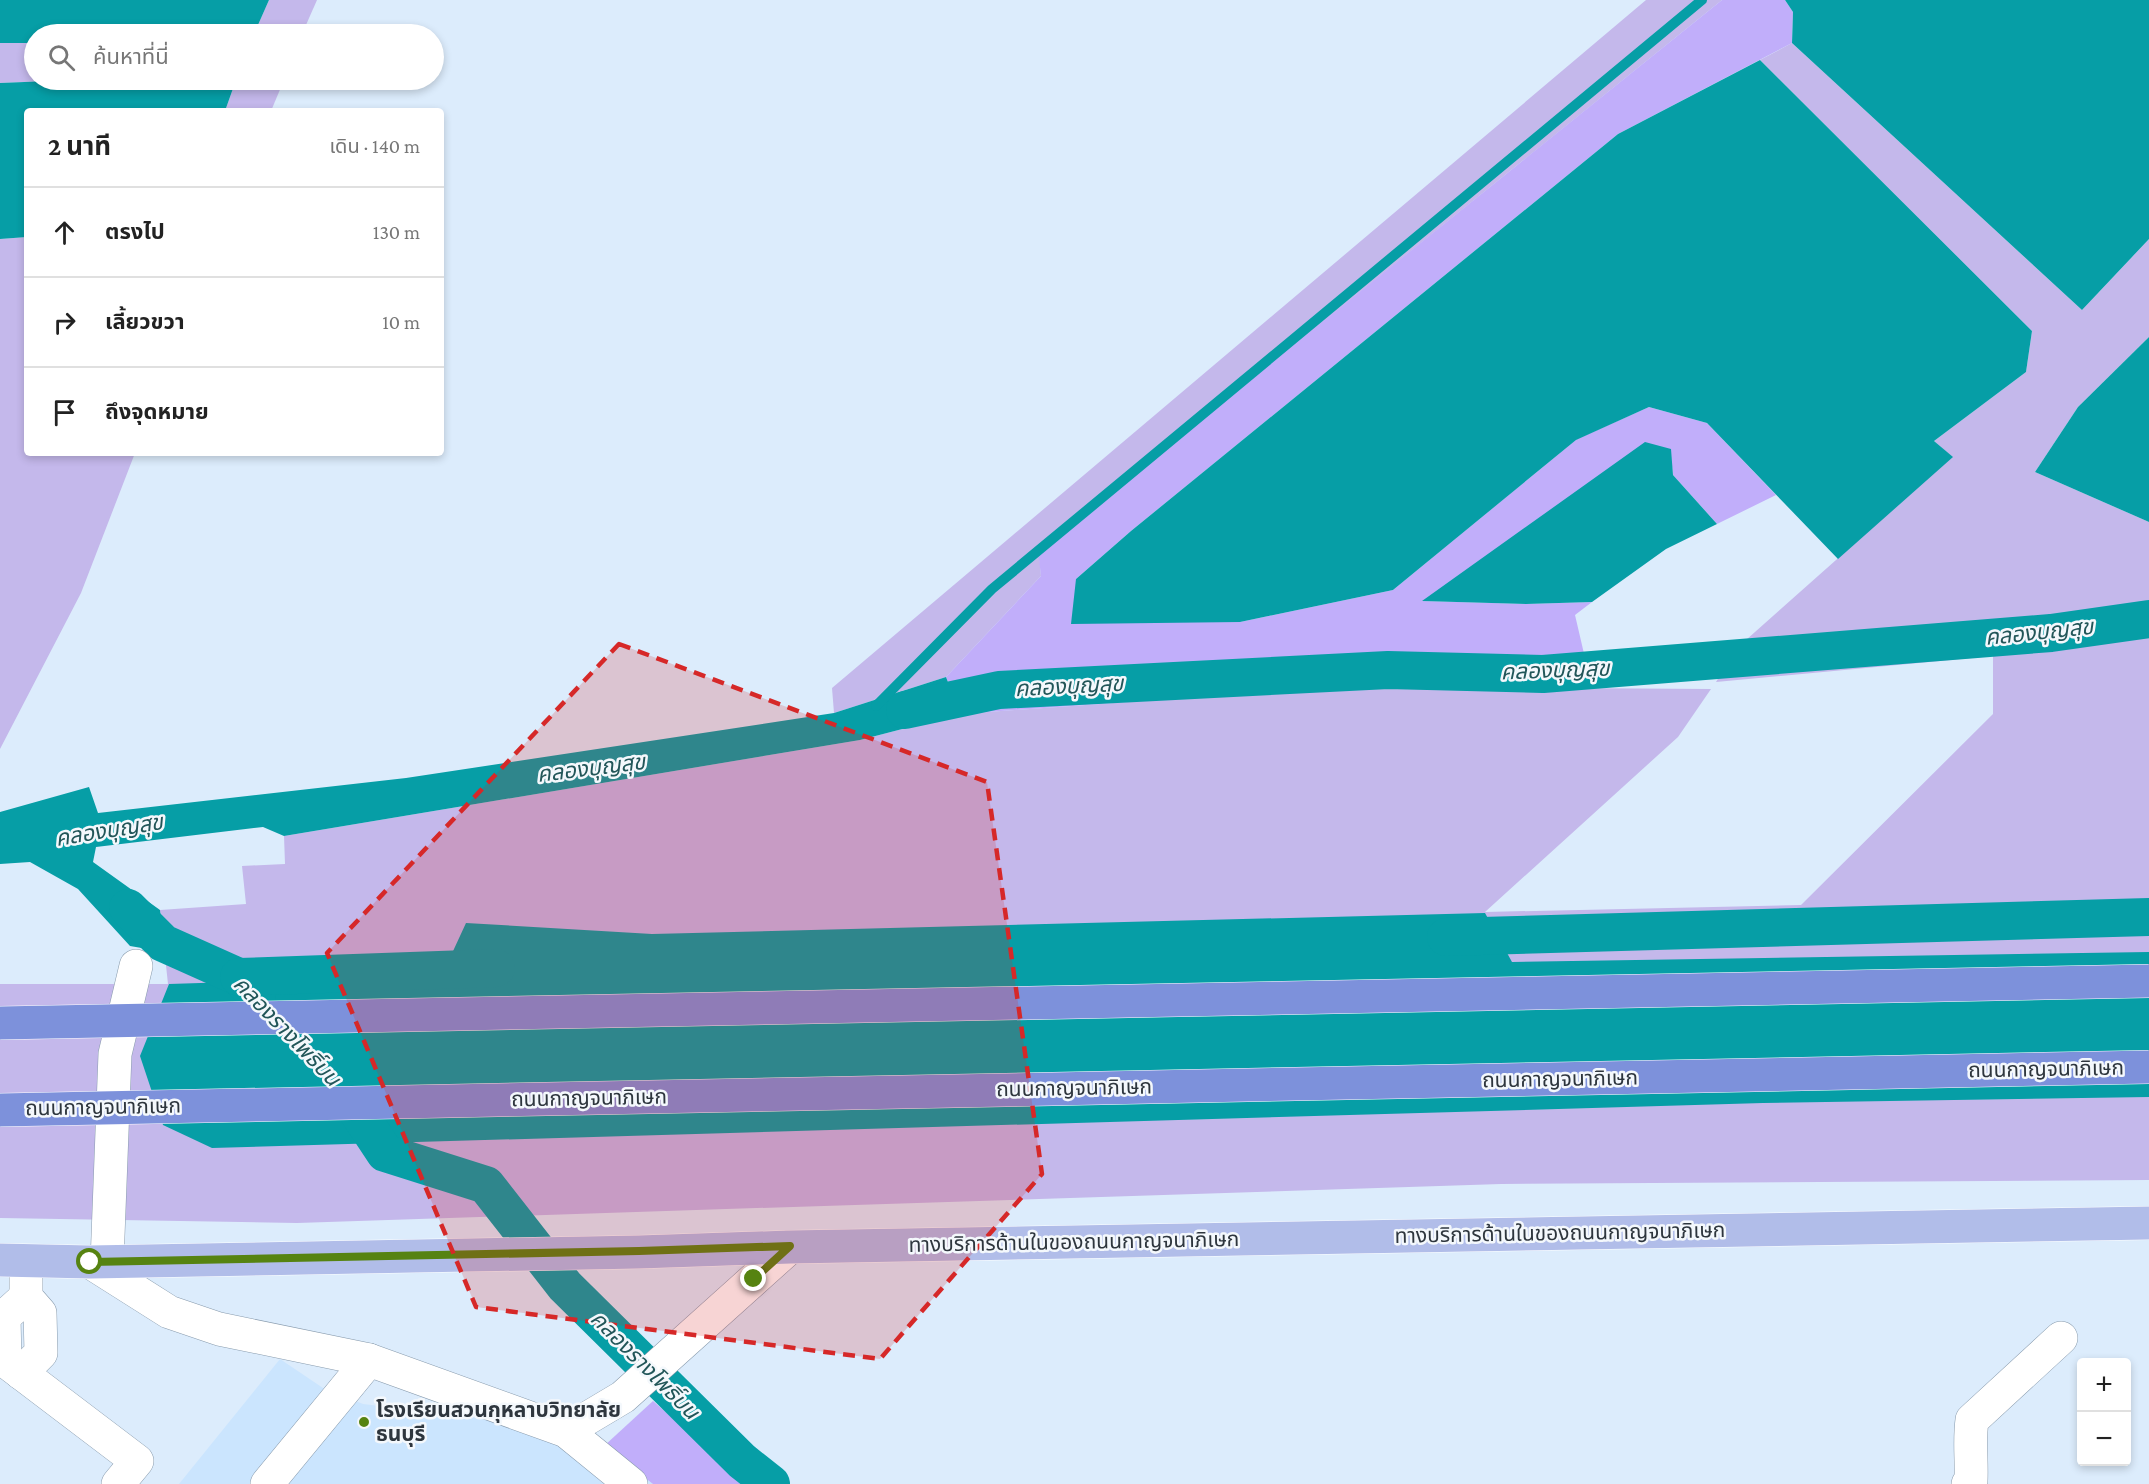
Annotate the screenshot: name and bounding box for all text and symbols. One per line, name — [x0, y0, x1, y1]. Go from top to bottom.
search box — [24, 24, 444, 90]
icon: search — [45, 41, 78, 74]
text: ค้นหาที่นี่ — [93, 44, 169, 69]
text: 2 นาที — [48, 132, 111, 161]
text: เดิน · 140 m — [329, 135, 420, 157]
icon: ahead — [48, 216, 81, 249]
text: ตรงไป — [105, 219, 165, 244]
text: 130 m — [373, 221, 420, 243]
icon: right — [48, 306, 81, 339]
text: เลี้ยวขวา — [105, 309, 185, 334]
text: 10 m — [382, 311, 420, 333]
icon: arrive — [48, 396, 81, 429]
text: ถึงจุดหมาย — [105, 399, 209, 424]
water label: คลองบุญสุข — [1984, 614, 2096, 651]
water label: คลองบุญสุข — [1500, 656, 1612, 685]
water label: คลองบุญสุข — [1014, 671, 1126, 702]
water label: คลองบุญสุข — [536, 749, 648, 788]
water label: คลองบุญสุข — [54, 809, 167, 852]
water label: คลองรางโพธิ์บน — [229, 971, 347, 1092]
street label: ถนนกาญจนาภิเษก — [1968, 1056, 2124, 1082]
street label: ถนนกาญจนาภิเษก — [1482, 1066, 1638, 1092]
street label: ถนนกาญจนาภิเษก — [996, 1075, 1152, 1101]
street label: ถนนกาญจนาภิเษก — [511, 1085, 667, 1111]
street label: ถนนกาญจนาภิเษก — [25, 1094, 181, 1120]
street label: ทางบริการด้านในของถนนกาญจนาภิเษก — [1394, 1218, 1726, 1248]
street label: ทางบริการด้านในของถนนกาญจนาภิเษก — [908, 1227, 1240, 1257]
route start — [76, 1248, 102, 1274]
route end — [740, 1265, 766, 1291]
water label: คลองรางโพธิ์บน — [586, 1305, 706, 1425]
map controls — [2077, 1358, 2131, 1466]
button: + — [2077, 1358, 2131, 1412]
place label: โรงเรียนสวนกุหลาบวิทยาลัย ธนบุรี — [376, 1398, 621, 1447]
button: − — [2077, 1412, 2131, 1466]
marker: โรงเรียนสวนกุหลาบวิทยาลัย ธนบุรี — [357, 1415, 371, 1429]

